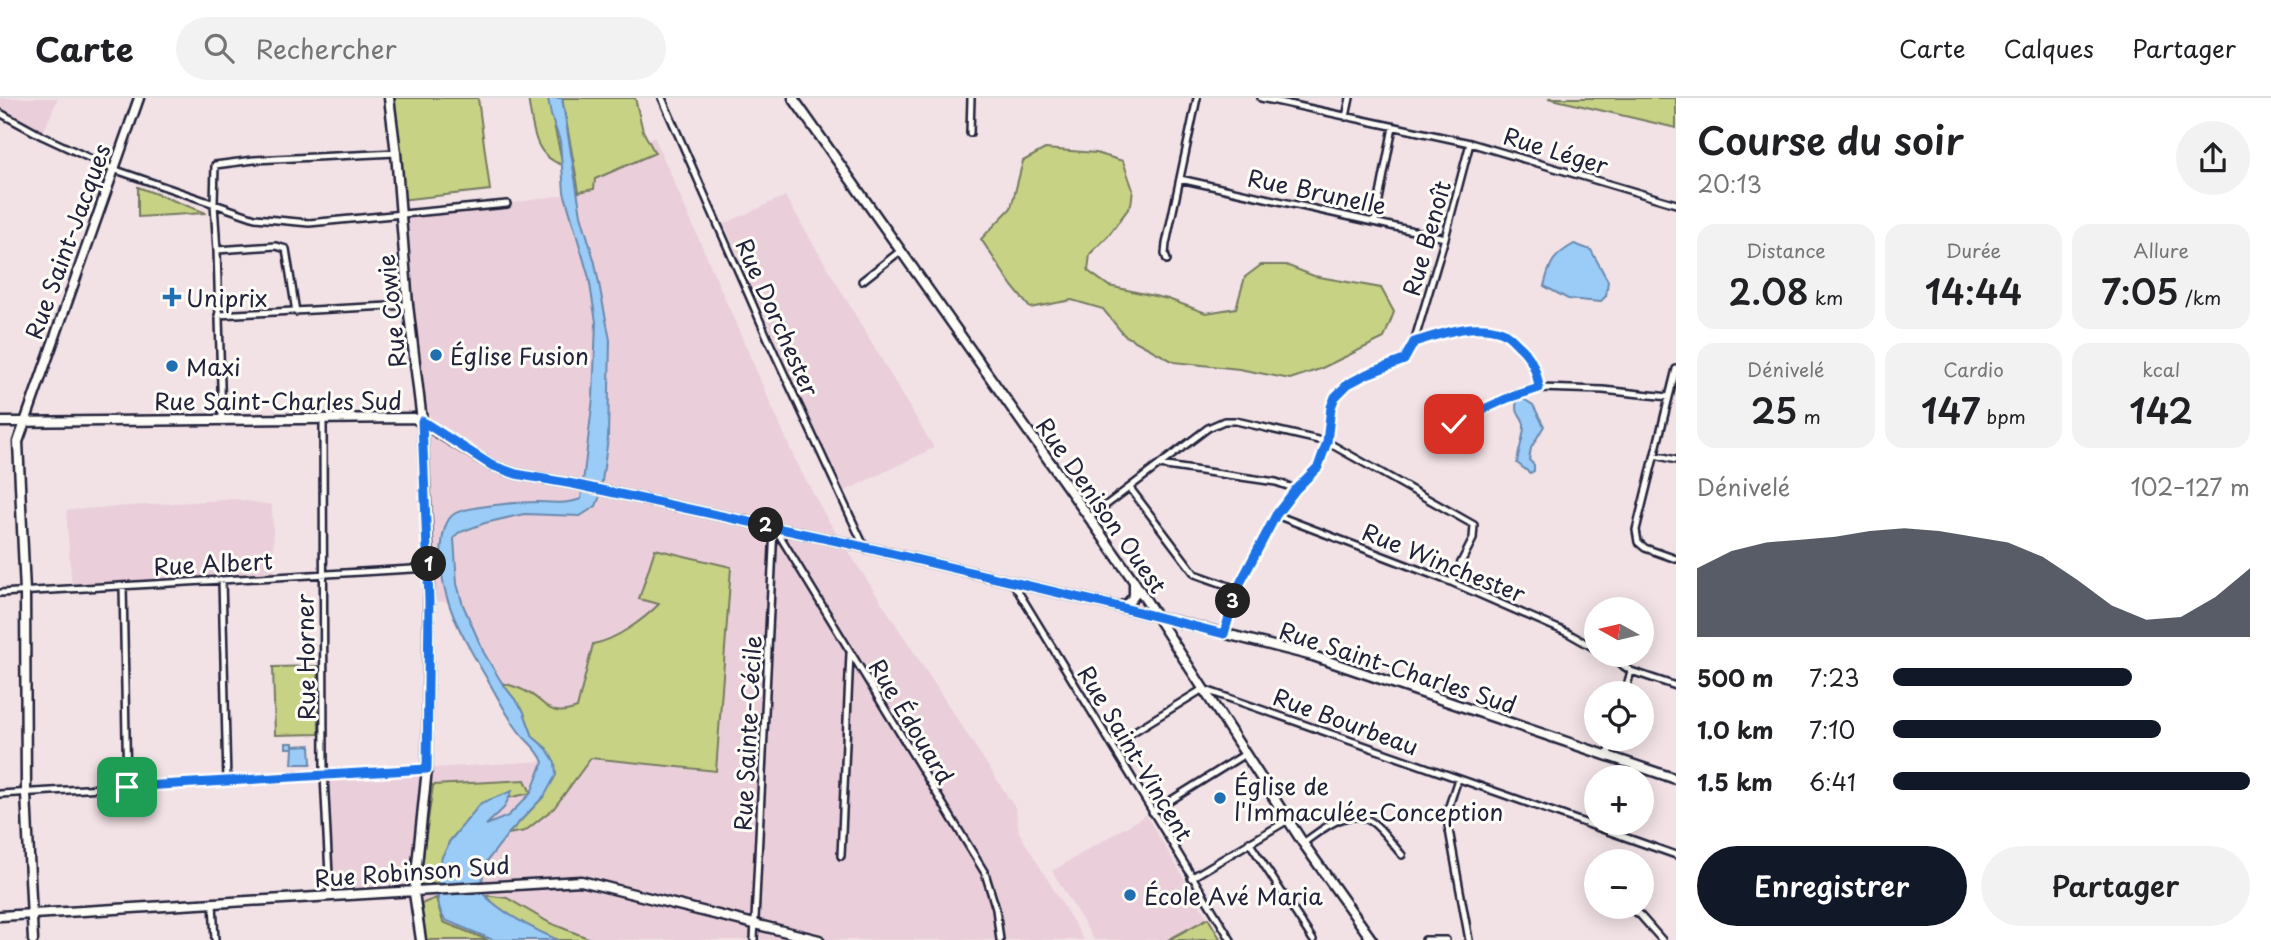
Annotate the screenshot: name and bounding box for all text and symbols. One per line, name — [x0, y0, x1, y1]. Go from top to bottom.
search box — [176, 17, 666, 80]
text: Carte — [35, 23, 134, 73]
icon: search — [200, 29, 238, 67]
text: Rechercher — [256, 29, 397, 68]
text: Carte — [1899, 30, 1965, 66]
text: Calques — [2003, 30, 2094, 66]
text: Partager — [2132, 30, 2236, 66]
text: Course du soir — [1697, 111, 1964, 168]
street label: Rue Léger — [1499, 118, 1613, 183]
button: share — [2176, 121, 2250, 195]
street label: Rue Saint-Jacques — [15, 138, 119, 344]
street label: Rue Brunelle — [1244, 159, 1390, 223]
text: 20:13 — [1697, 166, 1762, 201]
street label: Rue Benoît — [1393, 176, 1459, 300]
street label: Rue Dorchester — [728, 233, 829, 402]
text: Distance — [1746, 236, 1826, 264]
text: Durée — [1946, 236, 2001, 264]
text: Allure — [2134, 236, 2189, 264]
street label: Rue Cowie — [368, 253, 414, 369]
text: 2.08 — [1728, 264, 1809, 317]
text: 14:44 — [1925, 264, 2022, 317]
text: 7:05 — [2101, 264, 2179, 317]
place label: Uniprix — [186, 280, 267, 315]
text: km — [1809, 283, 1843, 311]
text: /km — [2179, 283, 2221, 311]
marker: Uniprix — [164, 289, 180, 305]
place label: Église Fusion — [450, 338, 589, 373]
marker: Église Fusion — [428, 347, 444, 363]
place label: Maxi — [186, 349, 241, 384]
text: Dénivelé — [1747, 355, 1824, 383]
text: Cardio — [1943, 355, 2004, 383]
text: kcal — [2142, 355, 2180, 383]
marker: Maxi — [164, 358, 180, 374]
street label: Rue Saint-Charles Sud — [154, 383, 402, 418]
text: 25 — [1751, 383, 1797, 436]
text: 147 — [1921, 383, 1980, 436]
text: 142 — [2129, 383, 2193, 436]
pin — [1424, 394, 1484, 454]
text: m — [1797, 402, 1821, 430]
text: bpm — [1980, 402, 2026, 430]
icon: check — [1435, 405, 1473, 443]
street label: Rue Denison Ouest — [1028, 410, 1176, 600]
text: Dénivelé — [1697, 469, 1790, 504]
text: 102–127 m — [2131, 469, 2250, 504]
pin: 2 — [748, 508, 784, 542]
text: 2 — [759, 510, 772, 538]
street label: Rue Winchester — [1357, 513, 1531, 611]
street label: Rue Albert — [153, 542, 273, 584]
pin: 1 — [412, 546, 446, 582]
text: 1 — [424, 549, 433, 577]
pin: 3 — [1216, 584, 1250, 618]
text: 3 — [1226, 586, 1239, 614]
street label: Rue Horner — [286, 593, 324, 721]
north arrow — [1584, 597, 1654, 667]
map controls — [1584, 597, 1654, 919]
street label: Rue Saint-Charles Sud — [1275, 612, 1521, 722]
street label: Rue Sainte-Cécile — [724, 634, 770, 832]
street label: Rue Édouard — [861, 652, 963, 790]
street label: Rue Saint-Vincent — [1070, 659, 1202, 847]
text: 500 m — [1697, 660, 1774, 695]
text: 7:23 — [1809, 660, 1859, 695]
street label: Rue Bourbeau — [1268, 678, 1424, 764]
button: locate — [1584, 681, 1654, 751]
text: 1.0 km — [1697, 712, 1774, 747]
text: 7:10 — [1809, 712, 1855, 747]
pin — [97, 757, 157, 817]
text: 1.5 km — [1697, 764, 1773, 799]
text: 6:41 — [1809, 764, 1856, 799]
button: + — [1584, 765, 1654, 835]
icon: arrive — [108, 768, 146, 806]
place label: Église de l'Immaculée-Conception — [1234, 768, 1503, 829]
marker: Église de l'Immaculée-Conception — [1212, 790, 1228, 806]
button: Enregistrer — [1697, 846, 1967, 926]
button: Partager — [1981, 846, 2250, 926]
street label: Rue Robinson Sud — [313, 847, 511, 895]
button: − — [1584, 849, 1654, 919]
place label: École Avé Maria — [1144, 878, 1323, 913]
marker: École Avé Maria — [1122, 887, 1138, 903]

